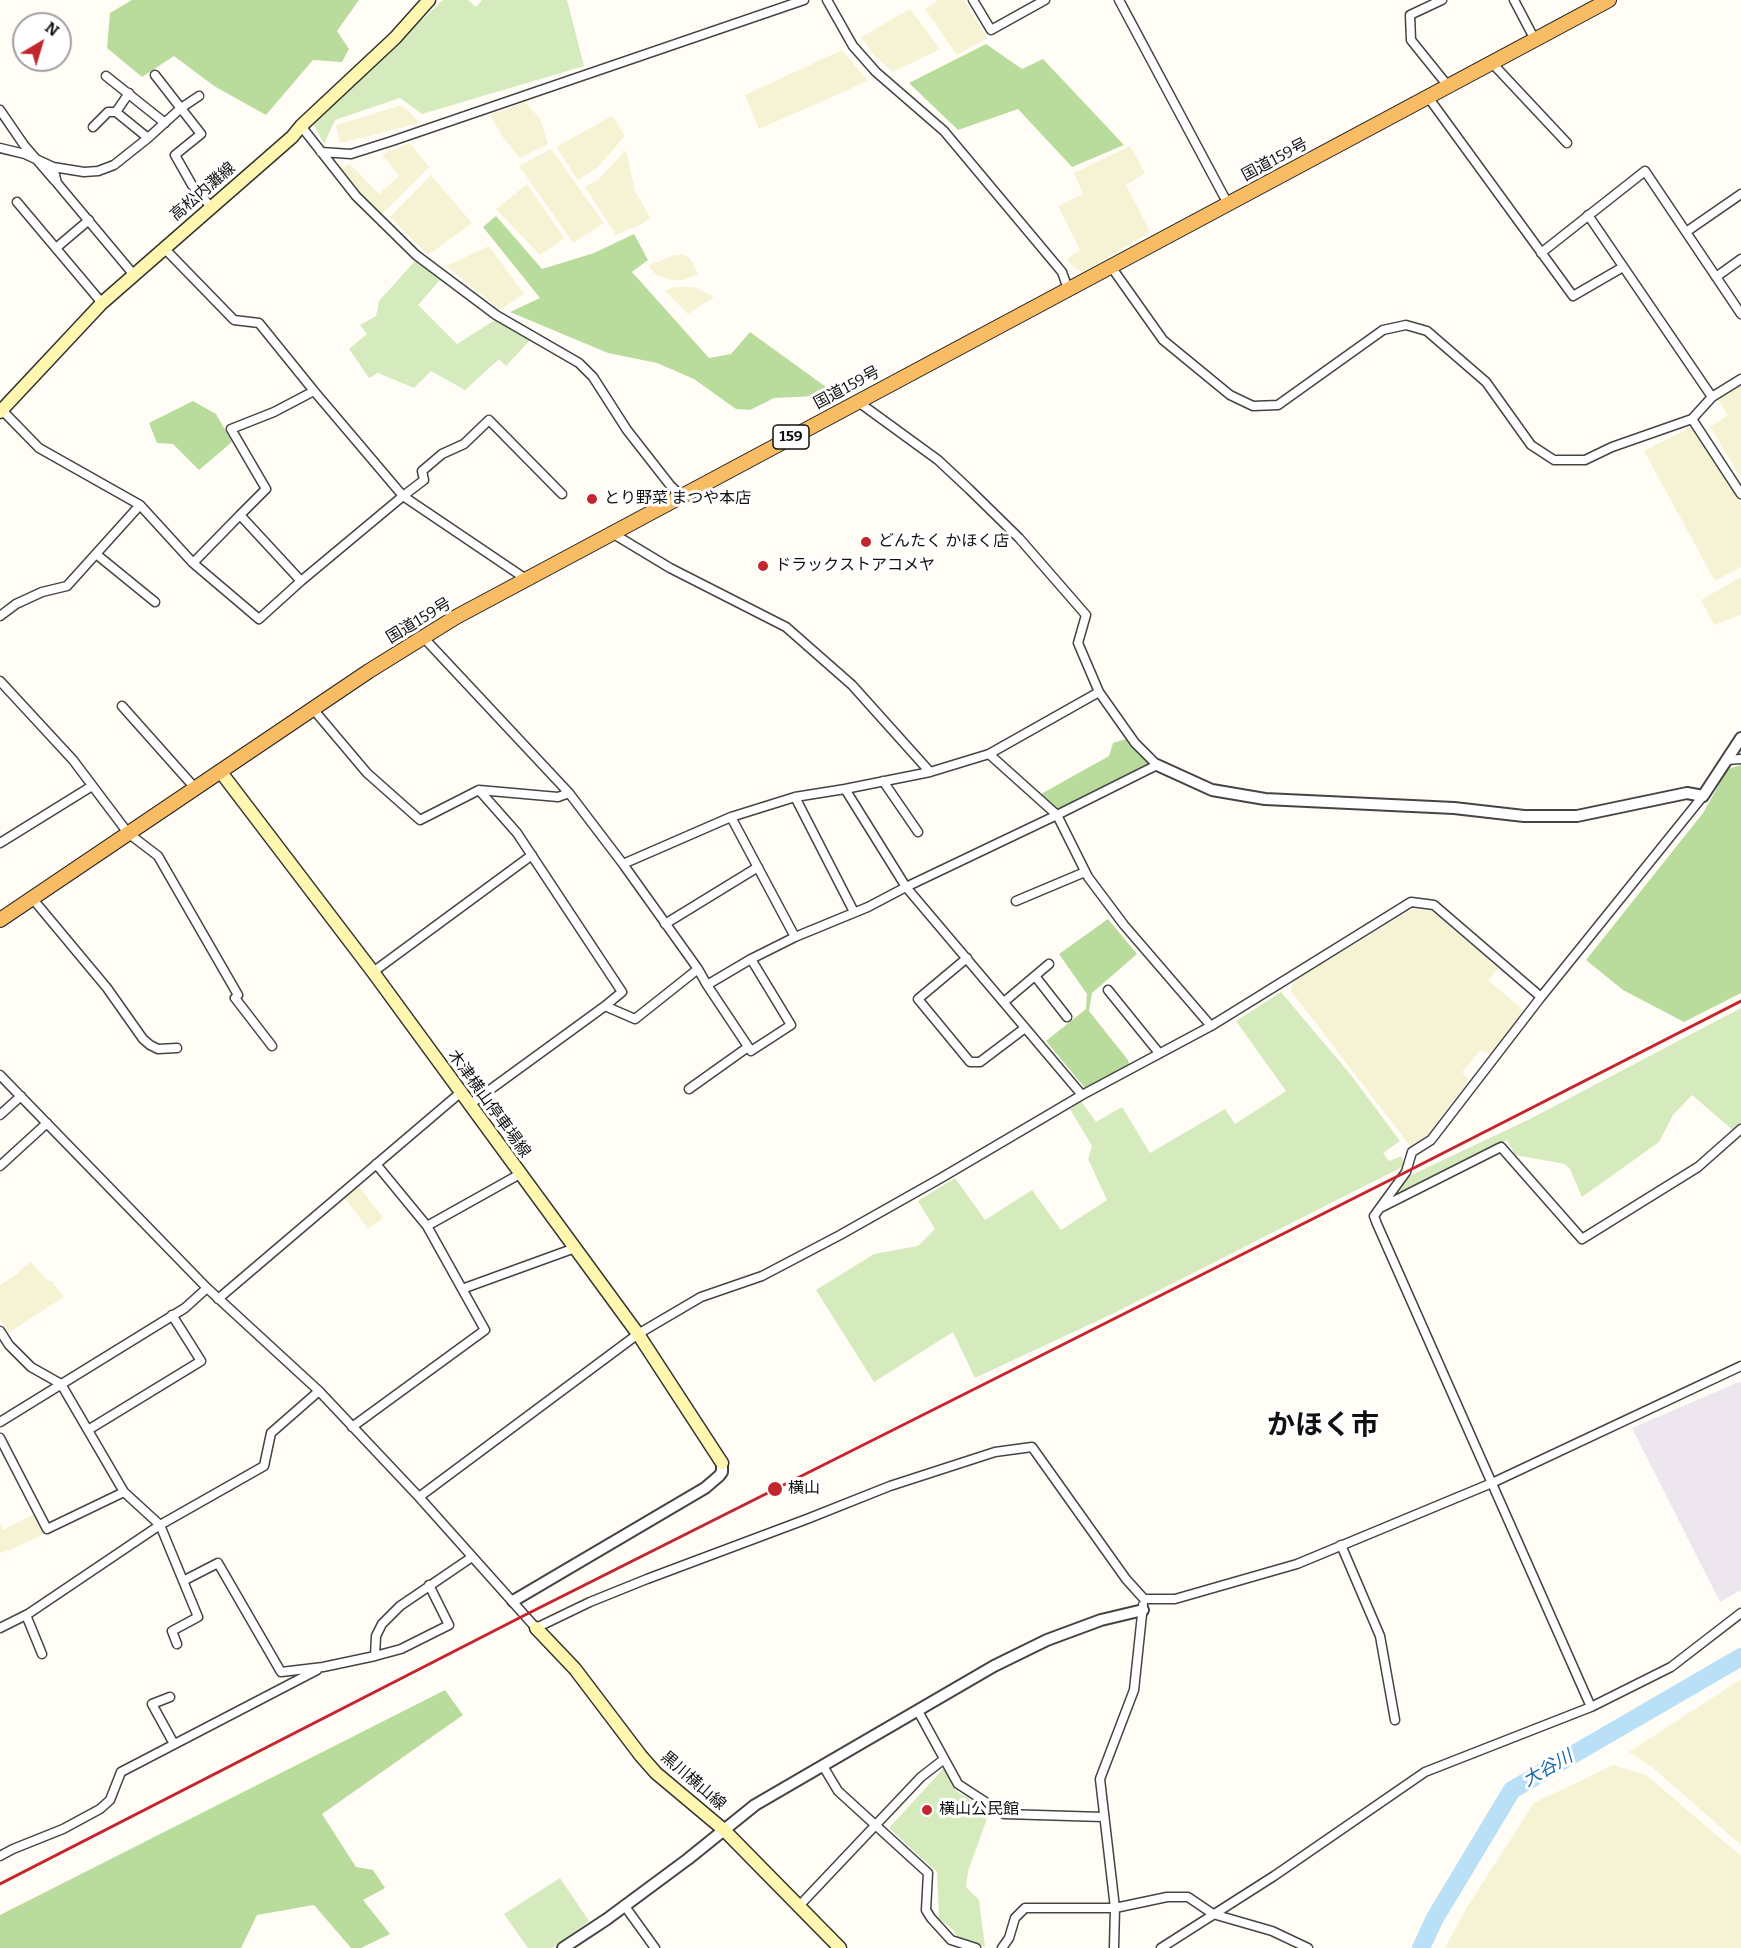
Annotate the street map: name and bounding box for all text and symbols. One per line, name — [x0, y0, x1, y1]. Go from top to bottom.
north arrow — [12, 12, 72, 72]
text: N — [41, 18, 63, 40]
street label: 国道159号 — [1239, 135, 1311, 185]
street label: 高松内灘線 — [167, 159, 239, 225]
street label: 国道159号 — [811, 363, 883, 413]
road number: 159 — [773, 425, 809, 449]
place label: とり野菜 まつや本店 — [604, 489, 751, 509]
marker: とり野菜 まつや本店 — [585, 492, 599, 506]
place label: どんたく かほく店 — [878, 532, 1009, 552]
marker: どんたく かほく店 — [859, 535, 873, 549]
place label: ドラックストアコメヤ — [775, 556, 935, 576]
marker: ドラックストアコメヤ — [756, 559, 770, 573]
street label: 国道159号 — [383, 594, 455, 648]
street label: 木津横山停車場線 — [444, 1047, 534, 1161]
district label: かほく市 — [1267, 1409, 1379, 1443]
place label: 横山 — [788, 1479, 820, 1499]
marker: 横山 — [766, 1480, 784, 1498]
water label: 大谷川 — [1519, 1746, 1577, 1792]
street label: 黒川横山線 — [657, 1748, 729, 1814]
place label: 横山公民館 — [939, 1800, 1019, 1820]
marker: 横山公民館 — [920, 1803, 934, 1817]

